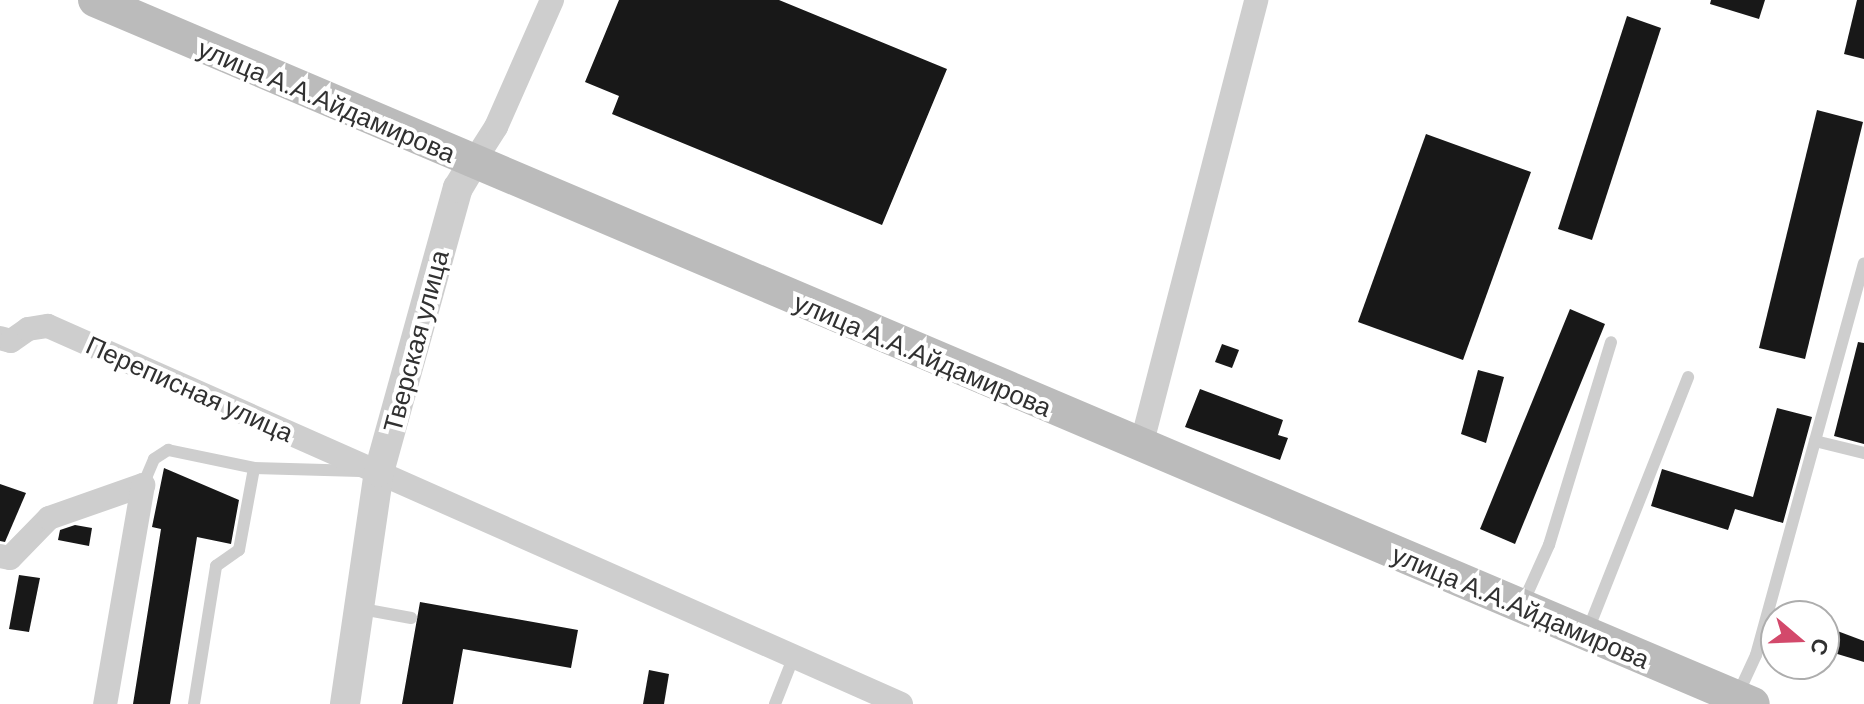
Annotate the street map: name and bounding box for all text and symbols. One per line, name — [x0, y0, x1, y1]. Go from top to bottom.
street label: улица А.А.Айдамирова — [194, 32, 460, 168]
street label: Тверская улица — [376, 246, 454, 436]
street label: улица А.А.Айдамирова — [790, 286, 1056, 422]
street label: Переписная улица — [82, 328, 298, 448]
street label: улица А.А.Айдамирова — [1388, 538, 1654, 674]
north arrow — [1760, 600, 1840, 680]
text: С — [1806, 635, 1836, 659]

